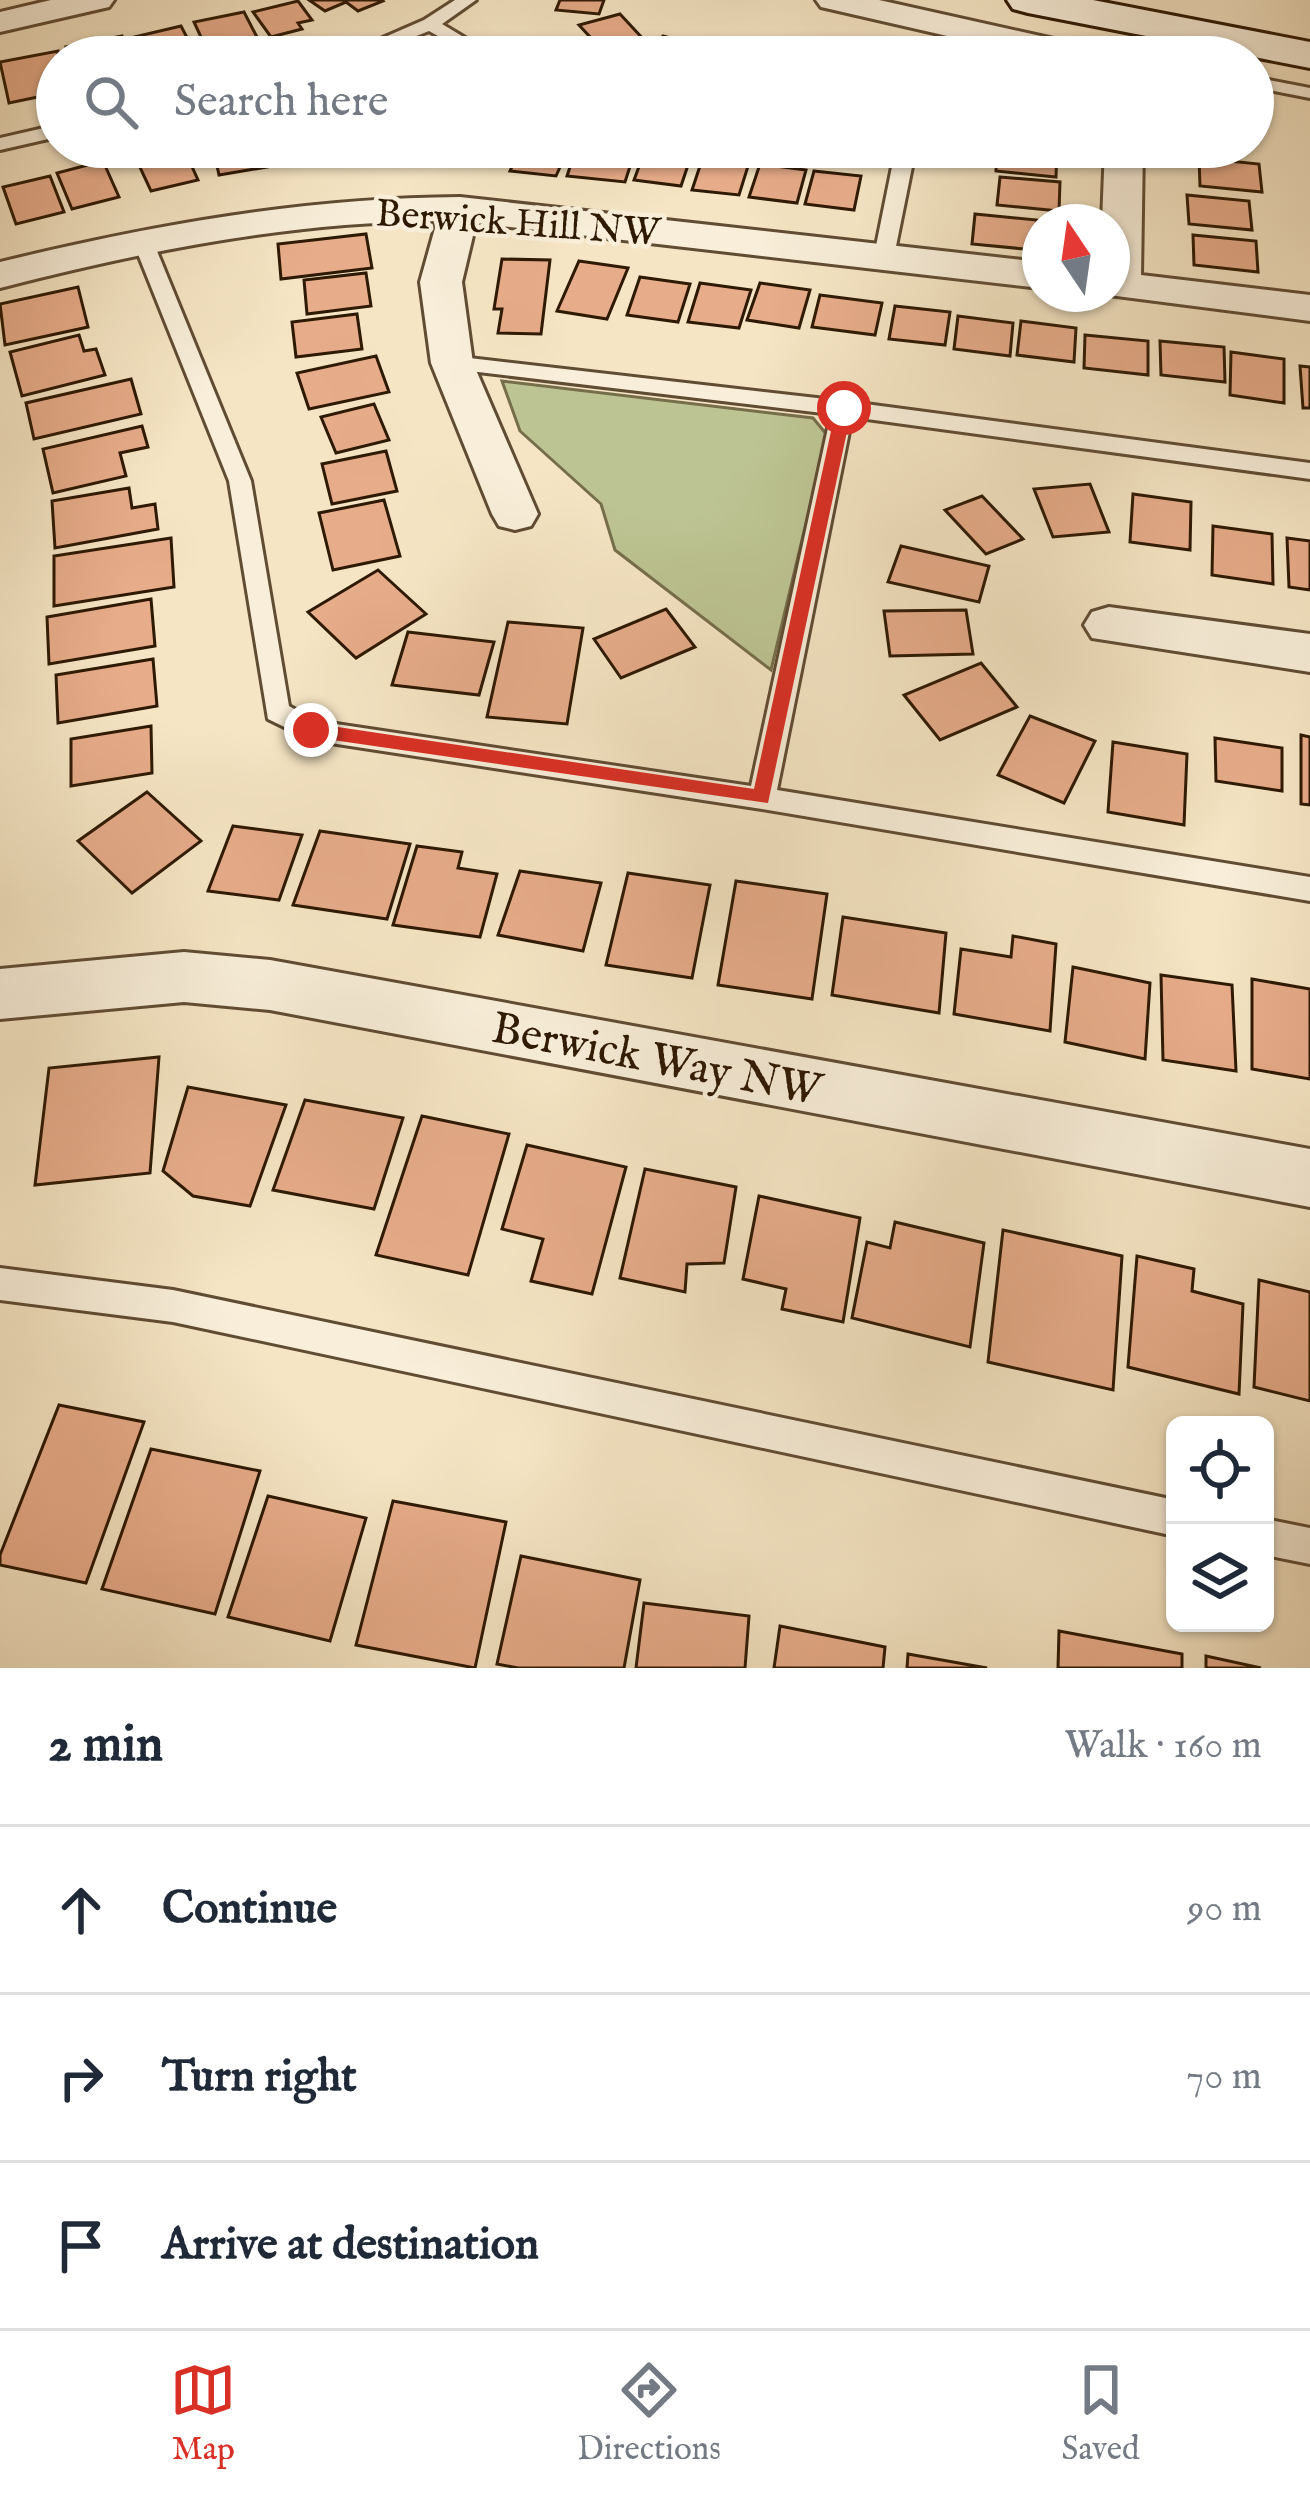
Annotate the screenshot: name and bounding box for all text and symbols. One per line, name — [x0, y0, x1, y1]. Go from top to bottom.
search box — [36, 36, 1274, 168]
icon: search — [78, 69, 144, 135]
text: Search here — [174, 74, 388, 131]
street label: Berwick Hill NW — [374, 190, 663, 259]
north arrow — [1022, 204, 1130, 312]
route start — [817, 381, 871, 435]
route end — [284, 703, 338, 757]
street label: Berwick Way NW — [487, 1001, 828, 1121]
map controls — [1166, 1416, 1274, 1632]
button: locate — [1166, 1416, 1274, 1524]
button: layers — [1166, 1524, 1274, 1632]
text: 2 min — [48, 1714, 163, 1779]
text: Walk · 160 m — [1064, 1722, 1262, 1771]
icon: ahead — [48, 1877, 114, 1943]
text: Continue — [162, 1881, 337, 1938]
text: 90 m — [1187, 1885, 1262, 1934]
icon: right — [48, 2045, 114, 2111]
text: Turn right — [162, 2049, 357, 2106]
text: 70 m — [1186, 2053, 1262, 2102]
icon: arrive — [48, 2213, 114, 2279]
text: Arrive at destination — [162, 2217, 539, 2274]
tab: Map — [170, 2357, 236, 2471]
tab: Directions — [577, 2357, 721, 2471]
tab: Saved — [1062, 2357, 1140, 2471]

